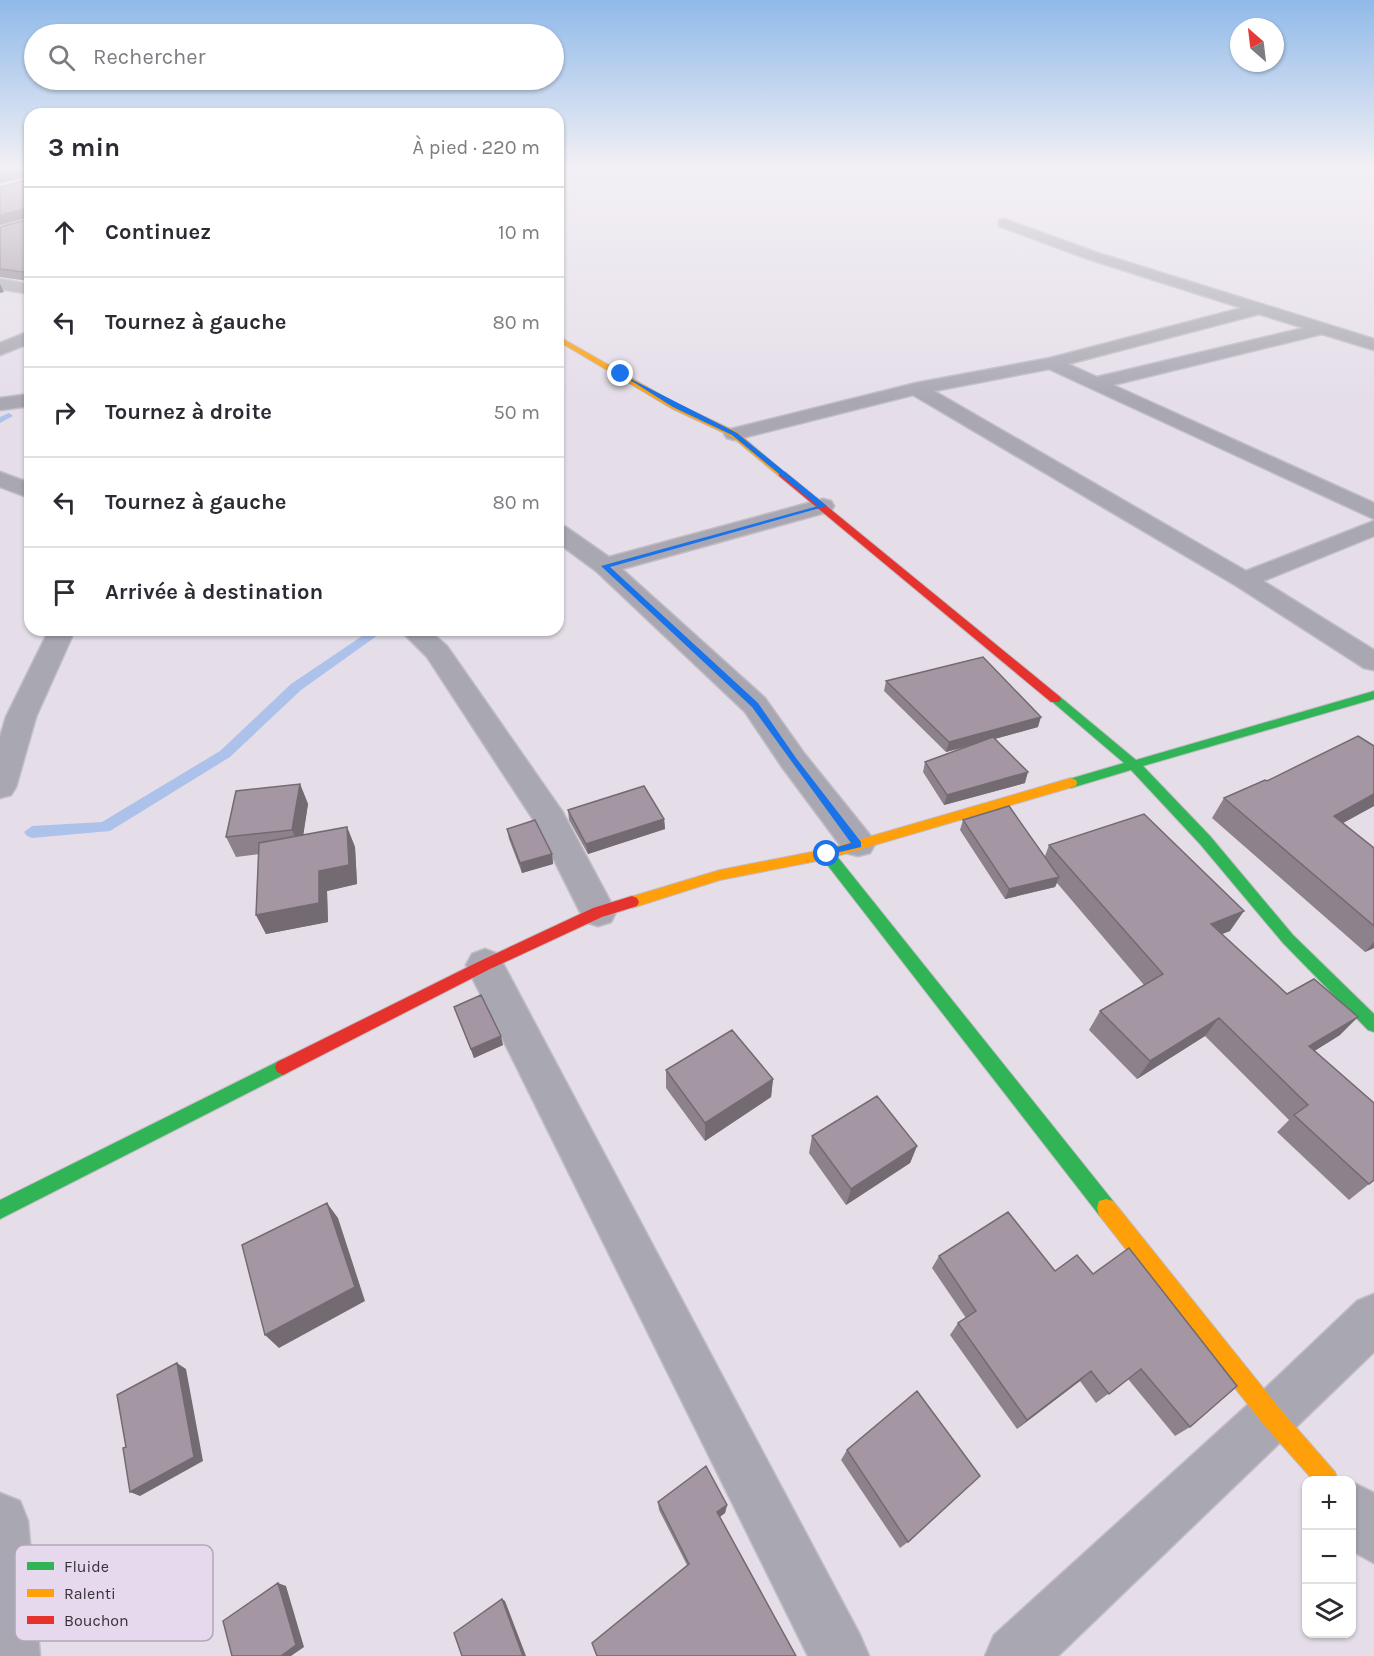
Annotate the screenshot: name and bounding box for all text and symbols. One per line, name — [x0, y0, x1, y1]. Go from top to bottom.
north arrow — [1230, 18, 1284, 72]
search box — [24, 24, 564, 90]
icon: search — [45, 41, 78, 74]
text: Rechercher — [93, 44, 206, 70]
text: 3 min — [48, 132, 120, 163]
text: À pied · 220 m — [412, 136, 540, 159]
icon: ahead — [48, 216, 81, 249]
text: Continuez — [105, 219, 211, 245]
text: 10 m — [498, 221, 540, 244]
icon: left — [48, 306, 81, 339]
text: Tournez à gauche — [105, 309, 286, 335]
text: 80 m — [492, 311, 540, 334]
route end — [607, 360, 633, 386]
icon: right — [48, 396, 81, 429]
text: Tournez à droite — [105, 399, 272, 425]
text: 50 m — [493, 401, 540, 424]
icon: left — [48, 486, 81, 519]
text: Tournez à gauche — [105, 489, 286, 515]
text: 80 m — [492, 491, 540, 514]
icon: arrive — [48, 576, 81, 609]
text: Arrivée à destination — [105, 579, 323, 605]
route start — [813, 840, 839, 866]
map controls — [1302, 1476, 1356, 1638]
button: + — [1302, 1476, 1356, 1530]
button: − — [1302, 1530, 1356, 1584]
legend — [15, 1545, 213, 1641]
text: Fluide — [64, 1557, 109, 1576]
text: Ralenti — [64, 1584, 116, 1603]
button: layers — [1302, 1584, 1356, 1638]
text: Bouchon — [64, 1611, 129, 1630]

